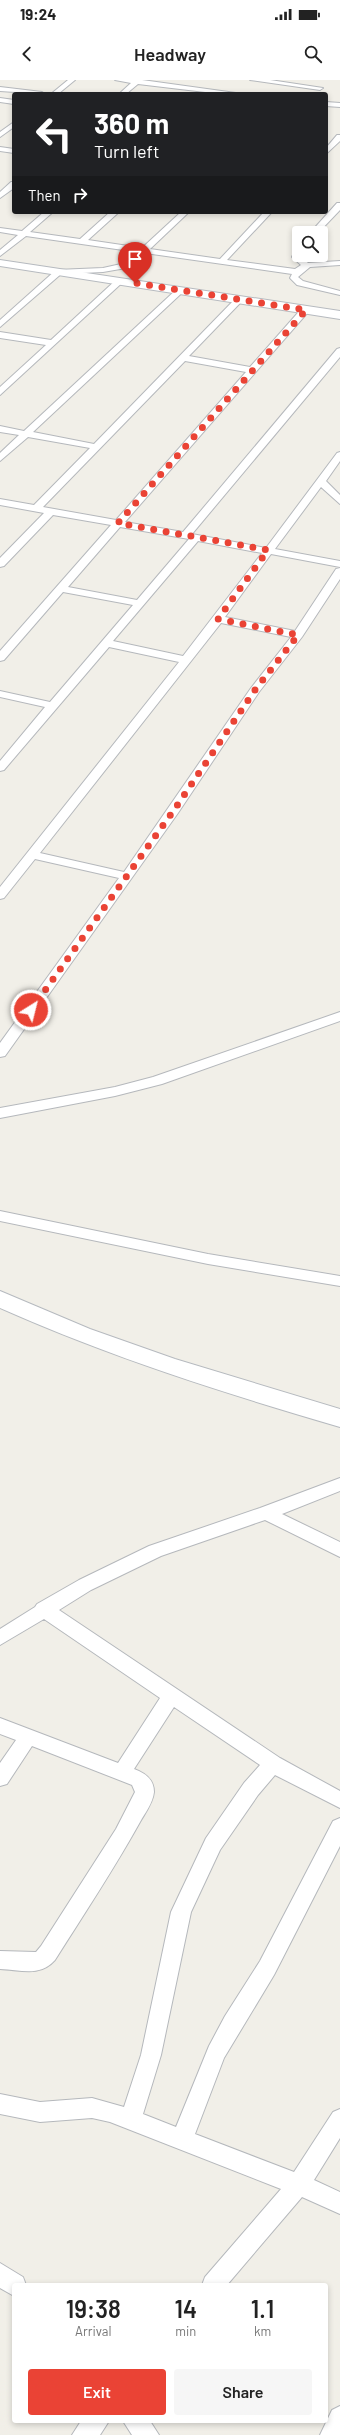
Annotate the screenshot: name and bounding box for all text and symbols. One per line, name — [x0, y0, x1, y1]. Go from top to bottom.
text: 19:24 — [20, 5, 56, 23]
icon: back — [16, 43, 38, 65]
text: Headway — [134, 43, 206, 65]
icon: search — [302, 43, 324, 65]
text: 360 m — [94, 106, 169, 140]
icon: left — [28, 108, 80, 160]
text: Turn left — [94, 140, 160, 162]
icon: right — [69, 184, 91, 206]
text: Then — [28, 186, 61, 204]
map controls — [292, 226, 328, 262]
button: search — [292, 226, 328, 262]
pin — [118, 242, 152, 283]
icon: arrive — [124, 248, 146, 270]
position arrow — [10, 989, 52, 1031]
text: 19:38 — [66, 2294, 121, 2323]
text: 14 — [175, 2294, 197, 2323]
text: 1.1 — [251, 2294, 274, 2323]
text: Arrival — [75, 2323, 111, 2339]
text: min — [175, 2323, 196, 2339]
text: km — [254, 2323, 271, 2339]
button: Exit — [28, 2369, 166, 2415]
button: Share — [174, 2369, 312, 2415]

